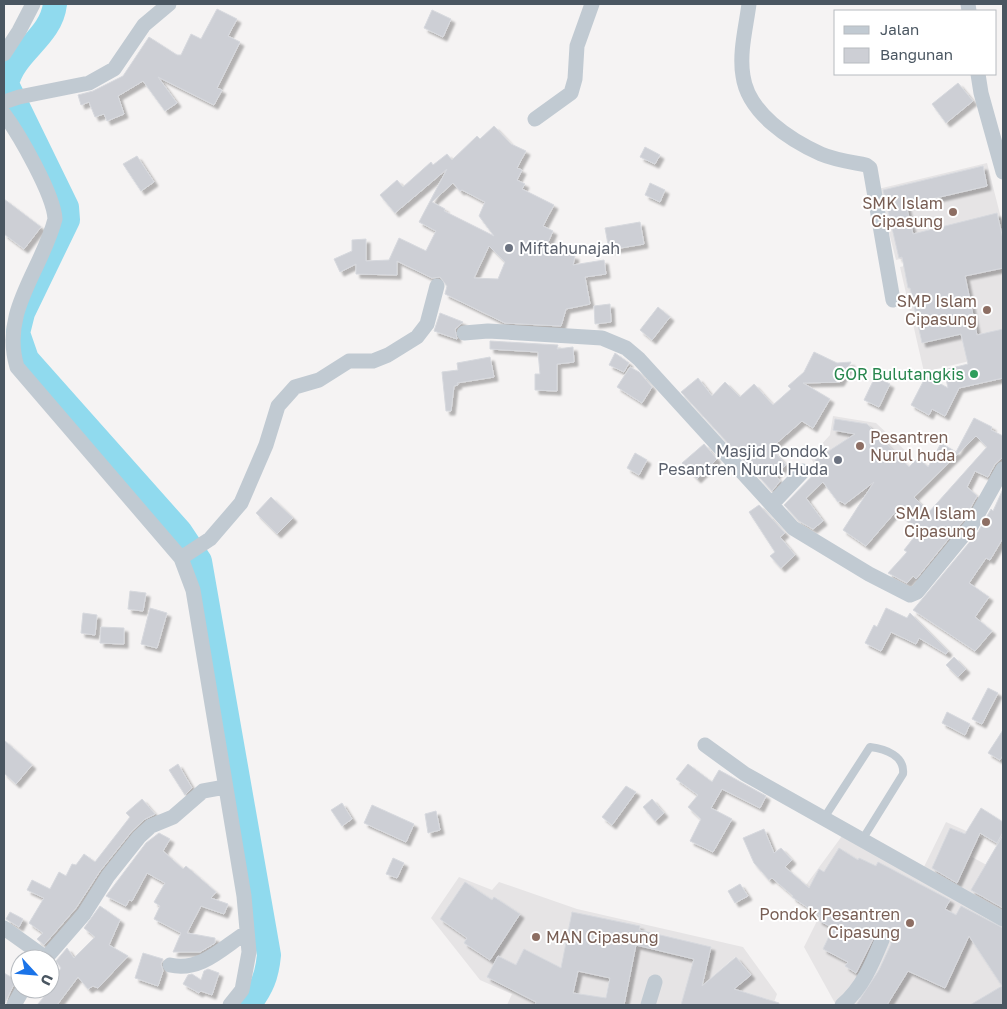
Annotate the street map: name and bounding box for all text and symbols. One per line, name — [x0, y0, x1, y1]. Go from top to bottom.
legend — [834, 10, 997, 75]
text: Jalan — [880, 20, 919, 38]
text: Bangunan — [880, 45, 953, 63]
place label: SMK Islam Cipasung — [862, 193, 943, 231]
marker: SMK Islam Cipasung — [947, 206, 959, 218]
place label: Miftahunajah — [519, 238, 620, 258]
marker: Miftahunajah — [503, 242, 515, 254]
place label: SMP Islam Cipasung — [897, 291, 977, 329]
marker: SMP Islam Cipasung — [981, 304, 993, 316]
place label: GOR Bulutangkis — [834, 364, 964, 384]
marker: GOR Bulutangkis — [968, 368, 980, 380]
place label: Pesantren Nurul huda — [870, 427, 955, 465]
marker: Pesantren Nurul huda — [854, 440, 866, 452]
place label: Masjid Pondok Pesantren Nurul Huda — [658, 441, 828, 479]
marker: Masjid Pondok Pesantren Nurul Huda — [832, 454, 844, 466]
place label: SMA Islam Cipasung — [895, 503, 976, 541]
marker: SMA Islam Cipasung — [980, 516, 992, 528]
place label: Pondok Pesantren Cipasung — [759, 904, 900, 942]
marker: Pondok Pesantren Cipasung — [904, 917, 916, 929]
place label: MAN Cipasung — [546, 927, 659, 947]
marker: MAN Cipasung — [530, 931, 542, 943]
north arrow — [10, 949, 60, 999]
text: U — [37, 972, 57, 988]

